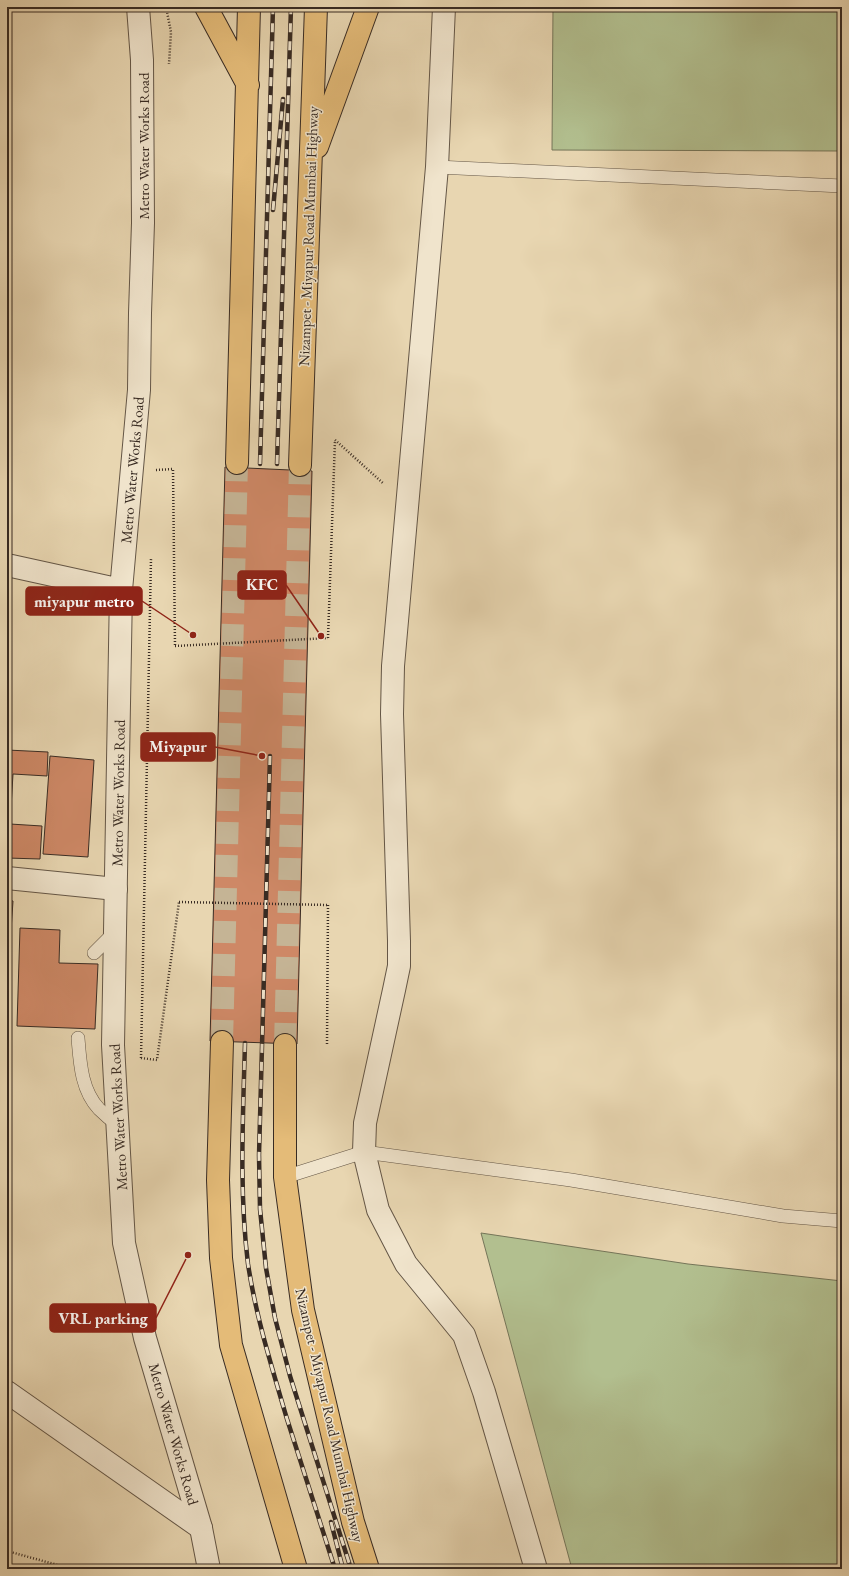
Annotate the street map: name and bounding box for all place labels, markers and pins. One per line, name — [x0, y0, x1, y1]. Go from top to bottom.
callout: KFC — [238, 571, 286, 599]
callout: miyapur metro — [26, 587, 142, 615]
callout: Miyapur — [141, 733, 215, 761]
callout: VRL parking — [50, 1304, 156, 1332]

